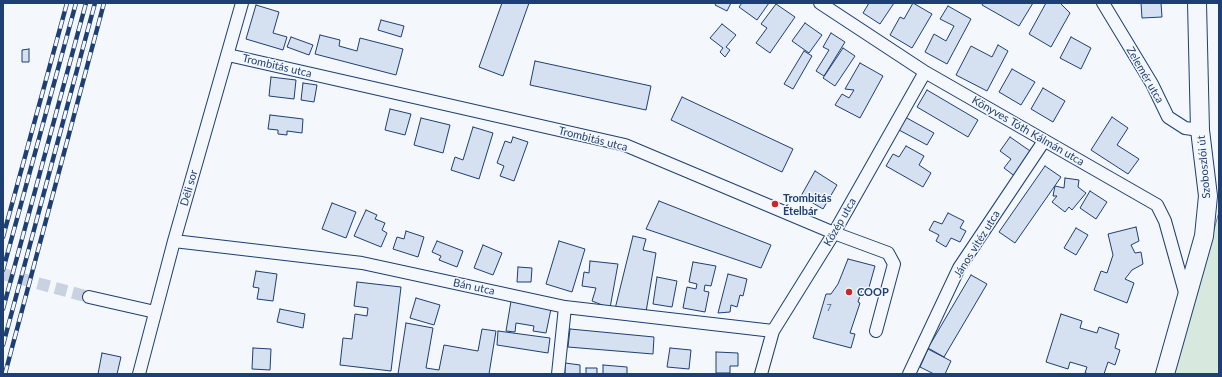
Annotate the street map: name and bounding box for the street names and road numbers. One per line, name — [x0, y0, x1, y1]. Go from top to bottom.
street label: Zelemér utca — [1124, 44, 1166, 106]
street label: Trombitás utca — [241, 52, 313, 80]
street label: Könyves Tóth Kálmán utca — [970, 93, 1086, 169]
street label: Trombitás utca — [557, 124, 629, 154]
street label: Szoboszlói út — [1195, 135, 1213, 199]
street label: Déli sor — [178, 168, 200, 208]
street label: Közép utca — [821, 196, 859, 248]
street label: János vitéz utca — [951, 208, 1003, 280]
street label: Bán utca — [452, 276, 496, 298]

